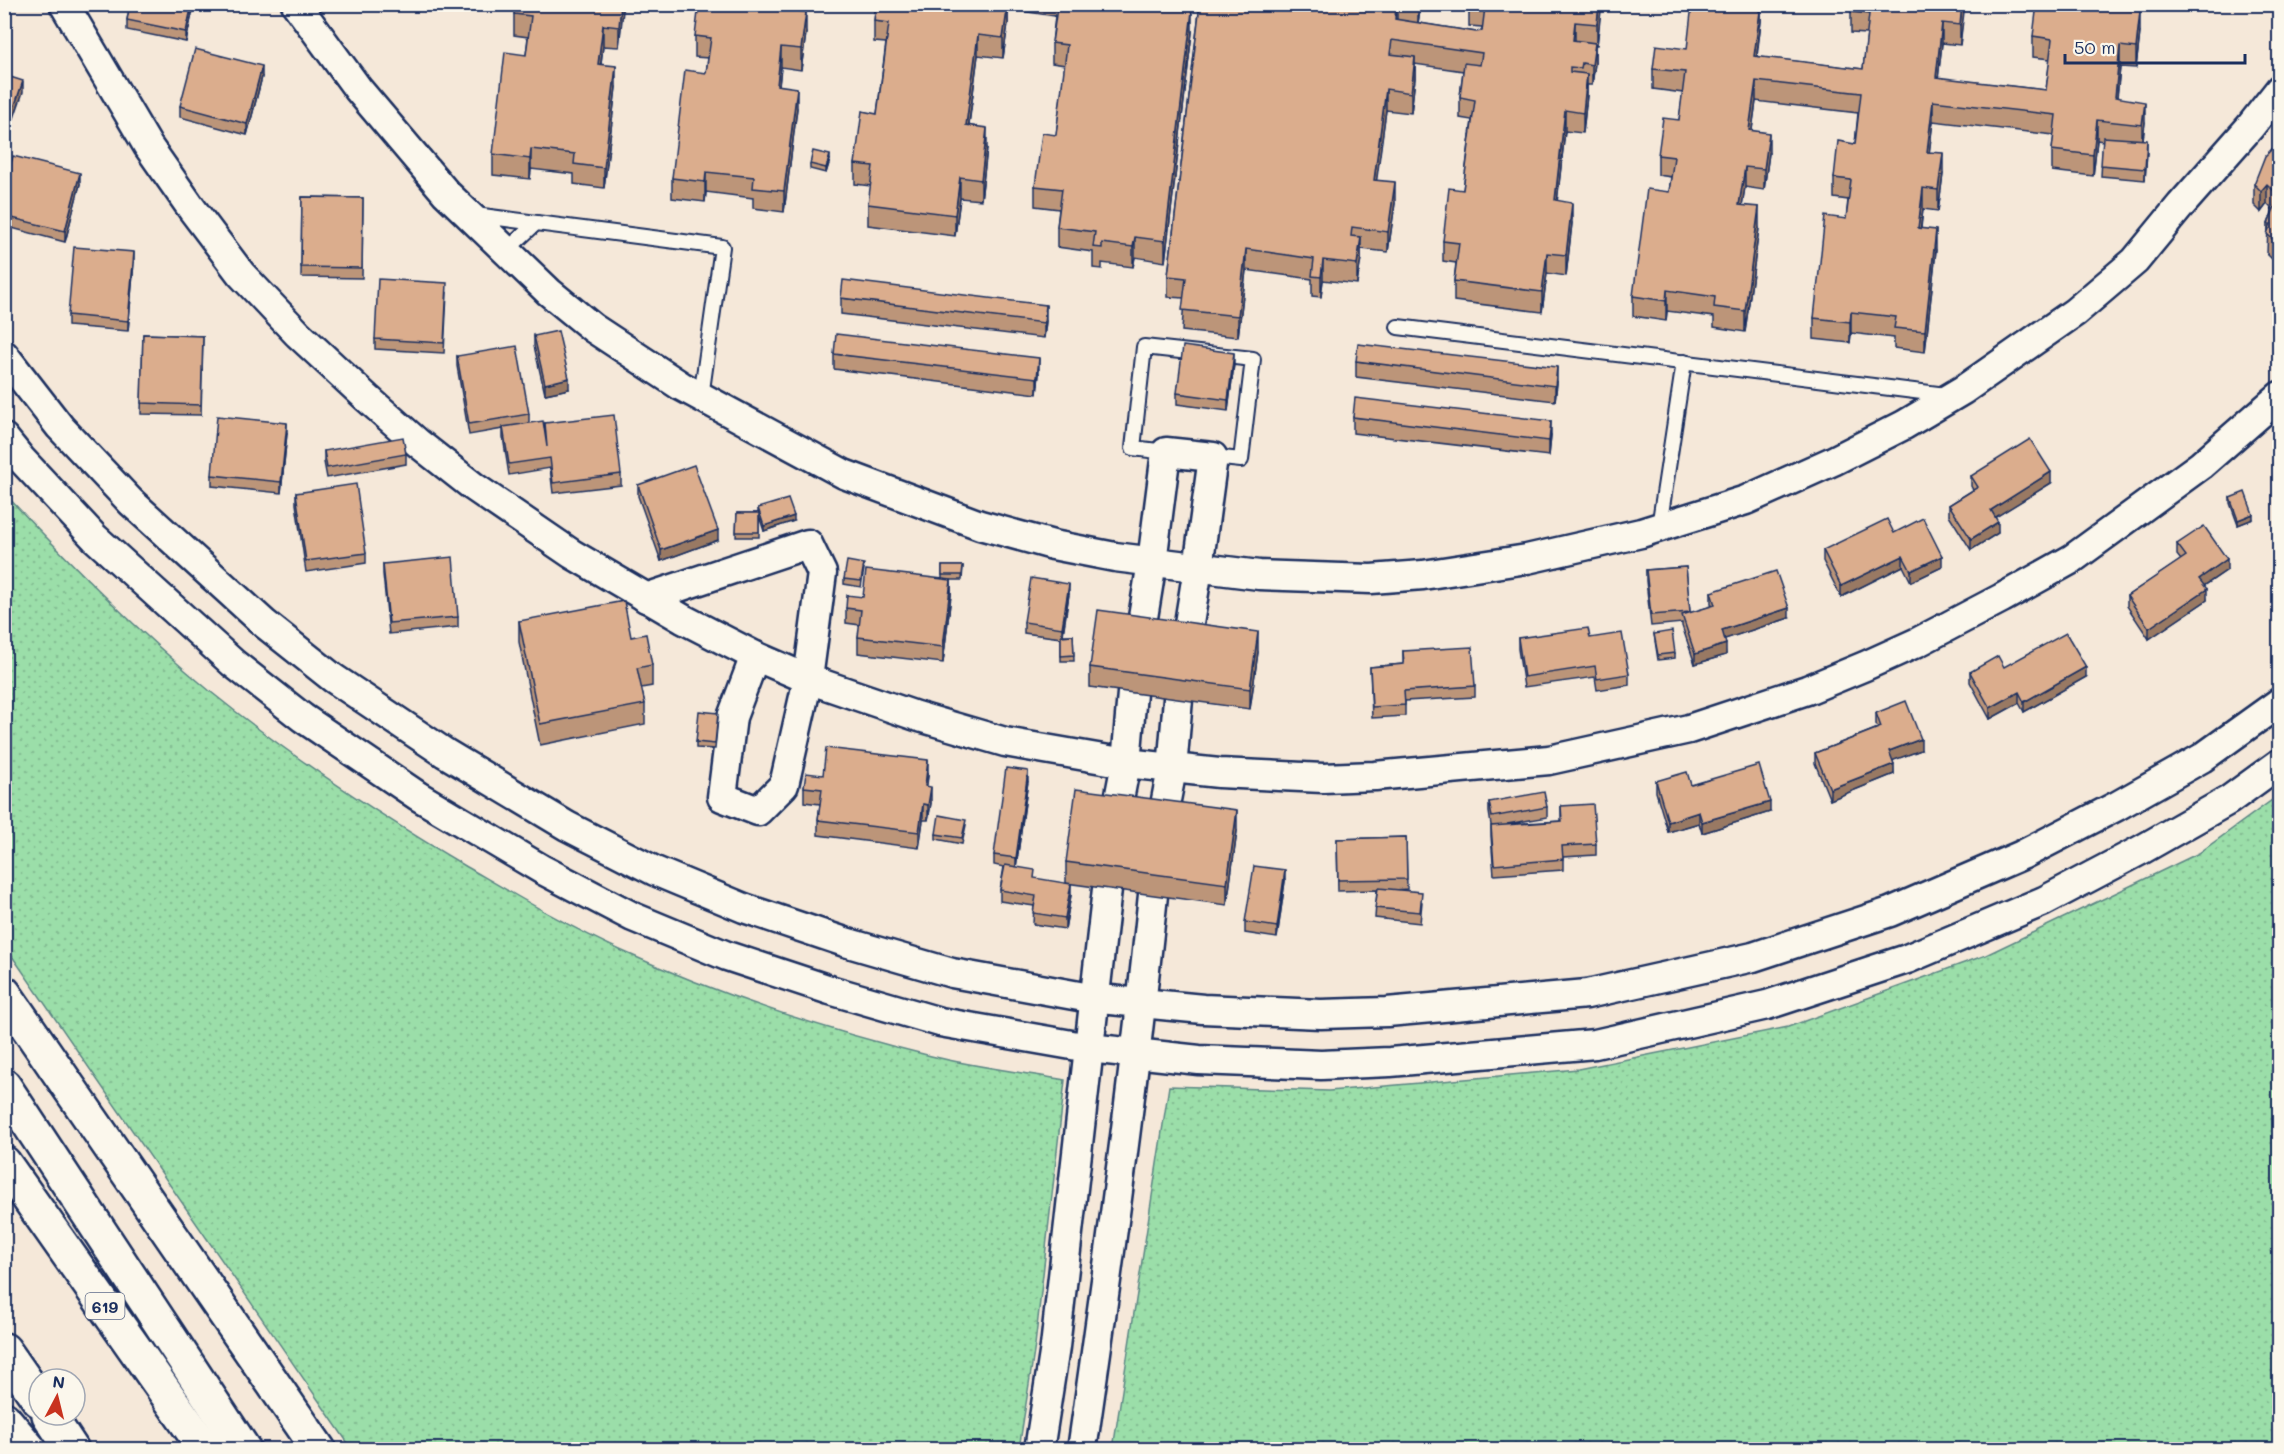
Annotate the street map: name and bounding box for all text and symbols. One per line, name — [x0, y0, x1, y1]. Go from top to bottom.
scale bar — [2065, 27, 2245, 65]
text: 50 m — [2074, 35, 2116, 59]
road number: 619 — [86, 1293, 124, 1319]
north arrow — [27, 1367, 87, 1427]
text: N — [52, 1370, 66, 1393]

